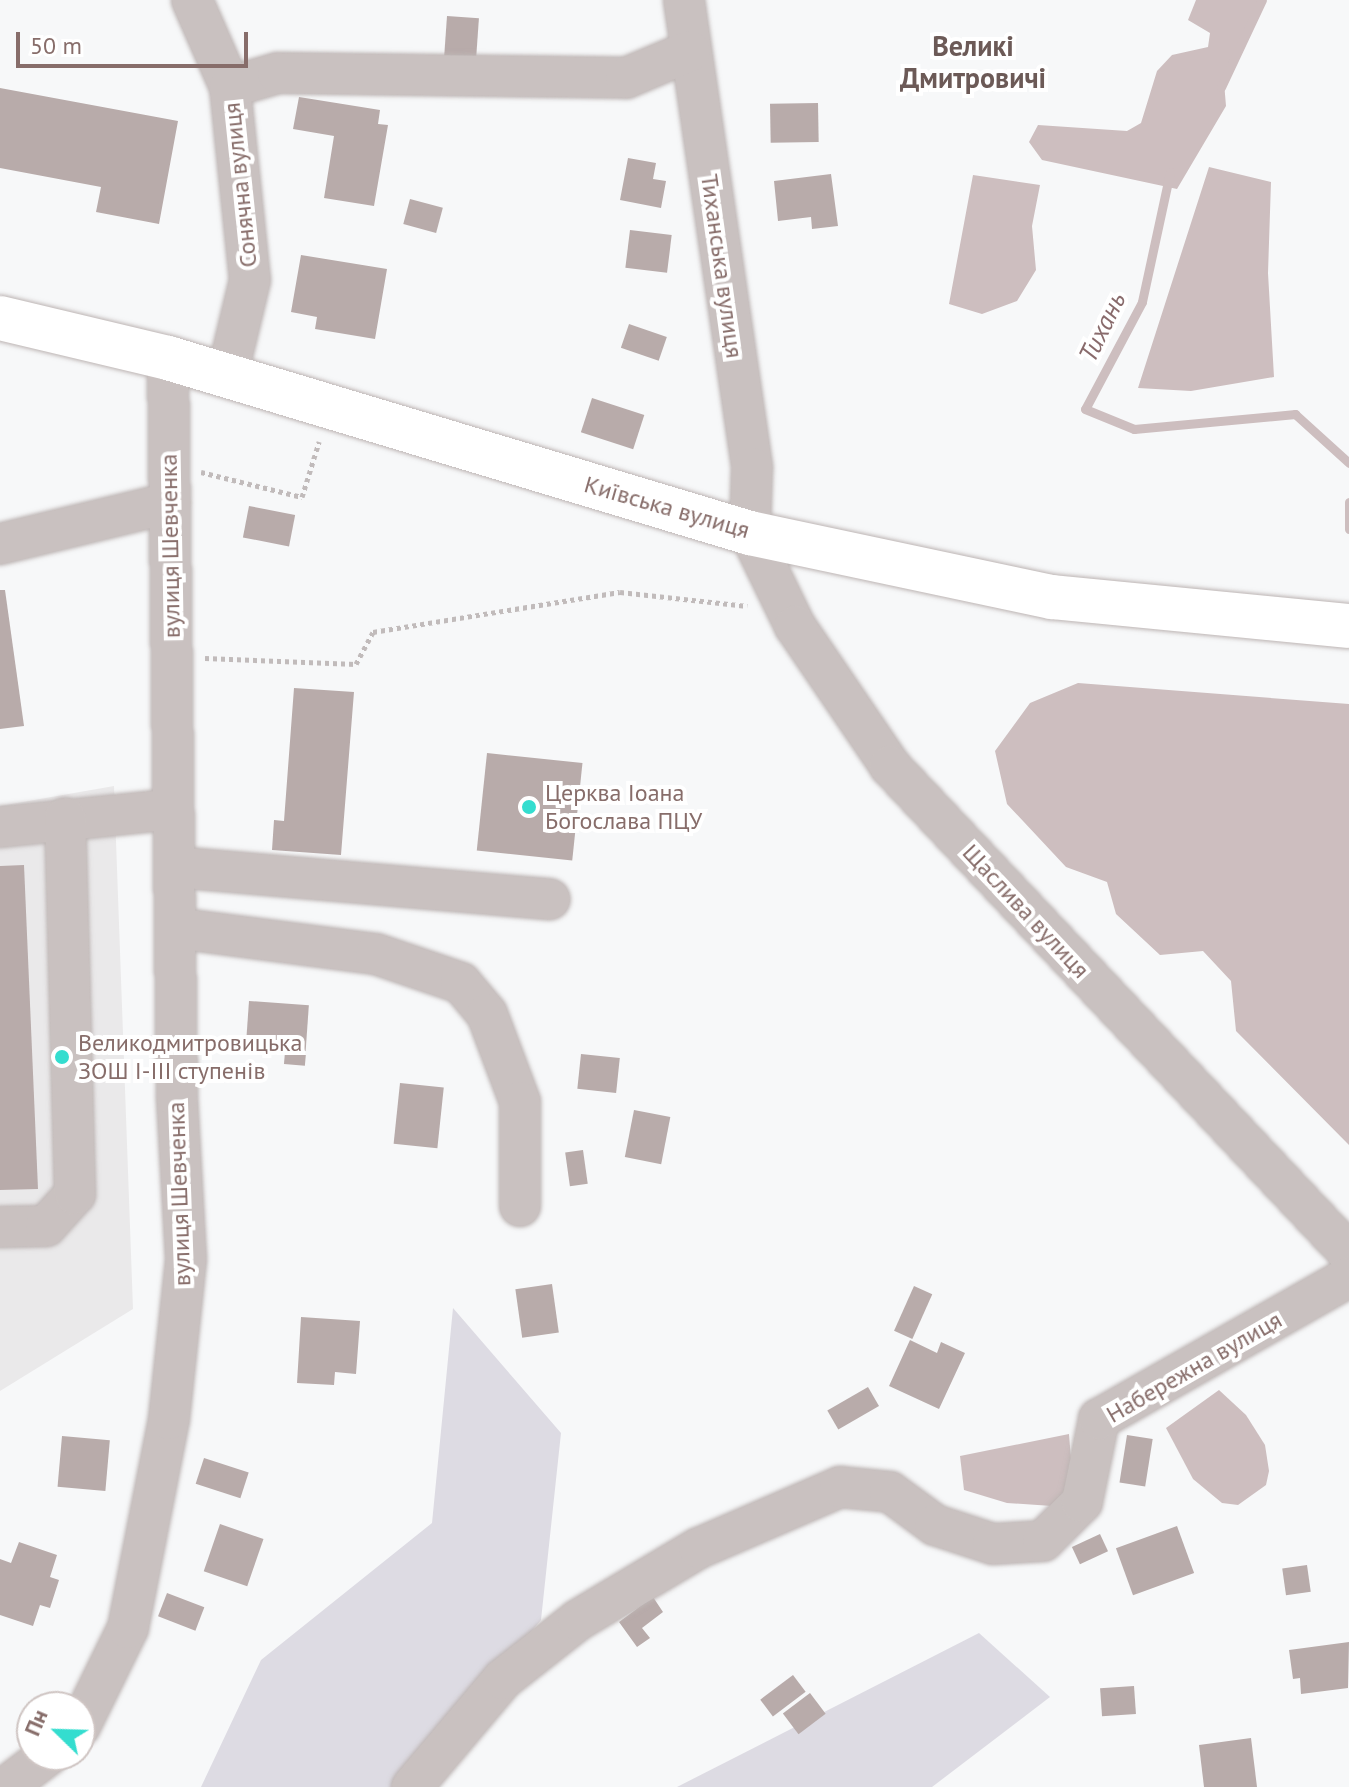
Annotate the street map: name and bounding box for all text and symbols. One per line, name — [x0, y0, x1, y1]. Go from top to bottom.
scale bar — [20, 16, 252, 66]
district label: Великі Дмитровичі — [900, 29, 1046, 95]
text: 50 m — [30, 30, 82, 61]
street label: Сонячна вулиця — [217, 101, 263, 269]
street label: Тиханська вулиця — [695, 172, 749, 360]
water label: Тихань — [1072, 287, 1132, 367]
street label: вулиця Шевченка — [154, 454, 186, 638]
street label: Київська вулиця — [581, 470, 753, 544]
place label: Церква Іоана Богослава ПЦУ — [545, 779, 702, 835]
marker: Церква Іоана Богослава ПЦУ — [520, 798, 538, 816]
street label: Щаслива вулиця — [957, 838, 1095, 984]
place label: Великодмитровицька ЗОШ І-ІІІ ступенів — [78, 1029, 302, 1085]
marker: Великодмитровицька ЗОШ І-ІІІ ступенів — [53, 1048, 71, 1066]
street label: вулиця Шевченка — [161, 1101, 197, 1287]
street label: Набережна вулиця — [1101, 1305, 1287, 1429]
north arrow — [16, 1691, 96, 1771]
text: Пн — [18, 1705, 54, 1740]

